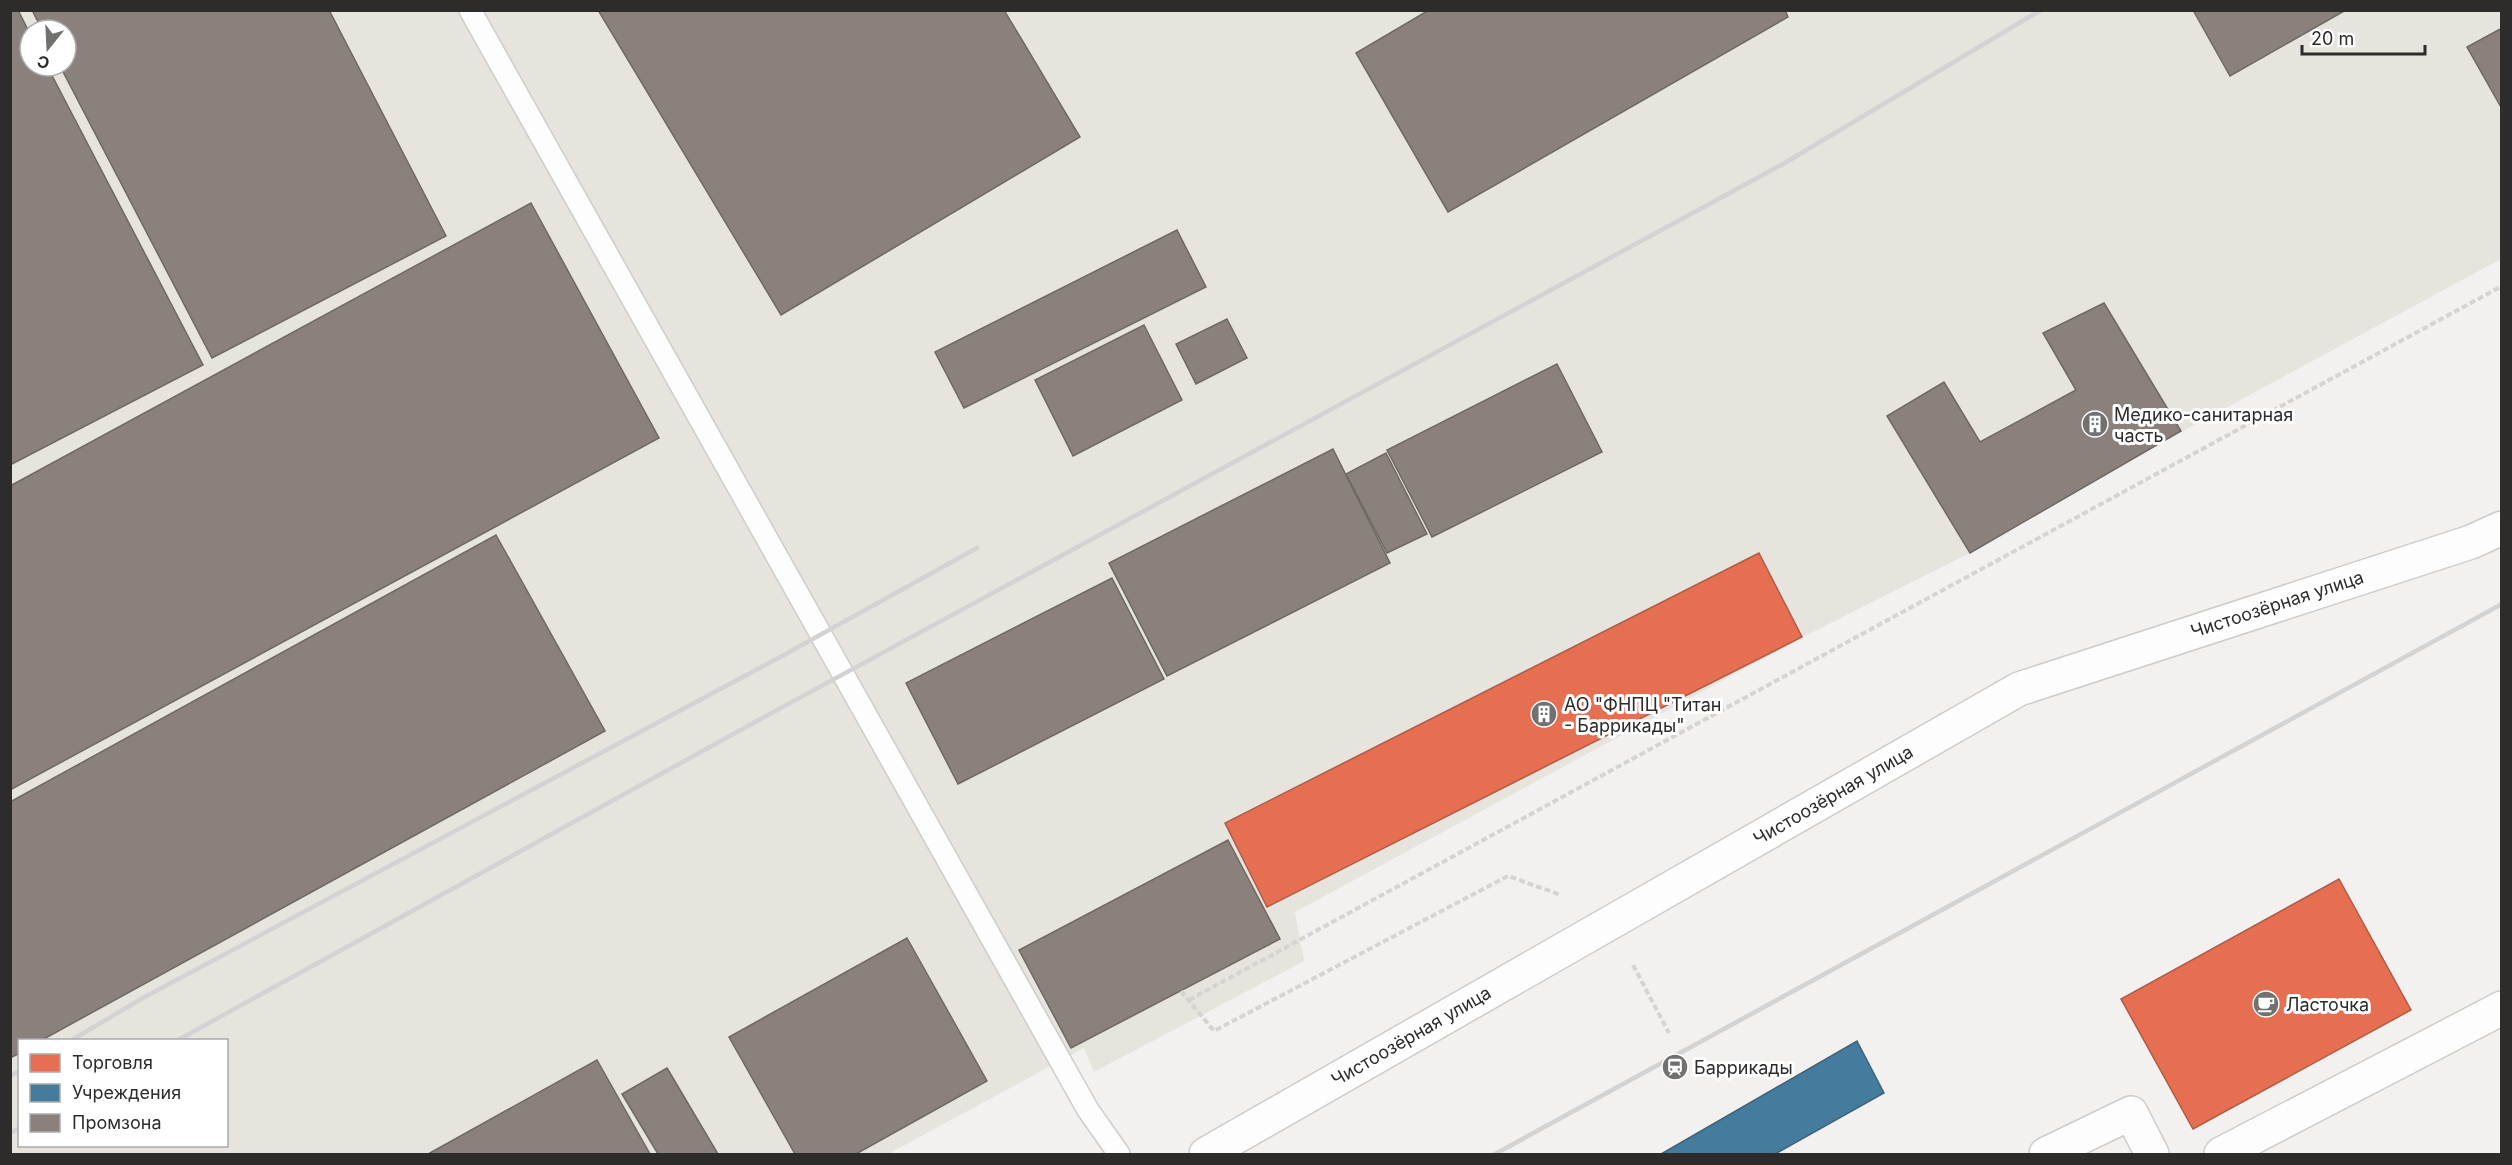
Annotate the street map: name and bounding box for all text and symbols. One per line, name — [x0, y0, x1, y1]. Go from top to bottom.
north arrow — [18, 18, 78, 78]
scale bar — [2302, 18, 2425, 56]
text: 20 m — [2311, 28, 2354, 49]
text: С — [34, 51, 52, 74]
place label: Медико-санитарная часть — [2114, 404, 2293, 446]
building icon: Медико-санитарная часть — [2080, 409, 2110, 439]
street label: Чистоозёрная улица — [2188, 566, 2366, 642]
place label: АО "ФНПЦ "Титан - Баррикады" — [1564, 694, 1721, 736]
building icon: АО "ФНПЦ "Титан - Баррикады" — [1529, 699, 1559, 729]
street label: Чистоозёрная улица — [1750, 741, 1916, 849]
street label: Чистоозёрная улица — [1328, 982, 1494, 1090]
cafe icon: Ласточка — [2251, 989, 2281, 1019]
place label: Ласточка — [2286, 994, 2369, 1015]
legend — [18, 1039, 228, 1147]
text: Торговля — [72, 1052, 153, 1073]
station icon: Баррикады — [1660, 1052, 1690, 1082]
place label: Баррикады — [1694, 1057, 1793, 1078]
text: Учреждения — [72, 1082, 181, 1103]
text: Промзона — [72, 1112, 162, 1133]

